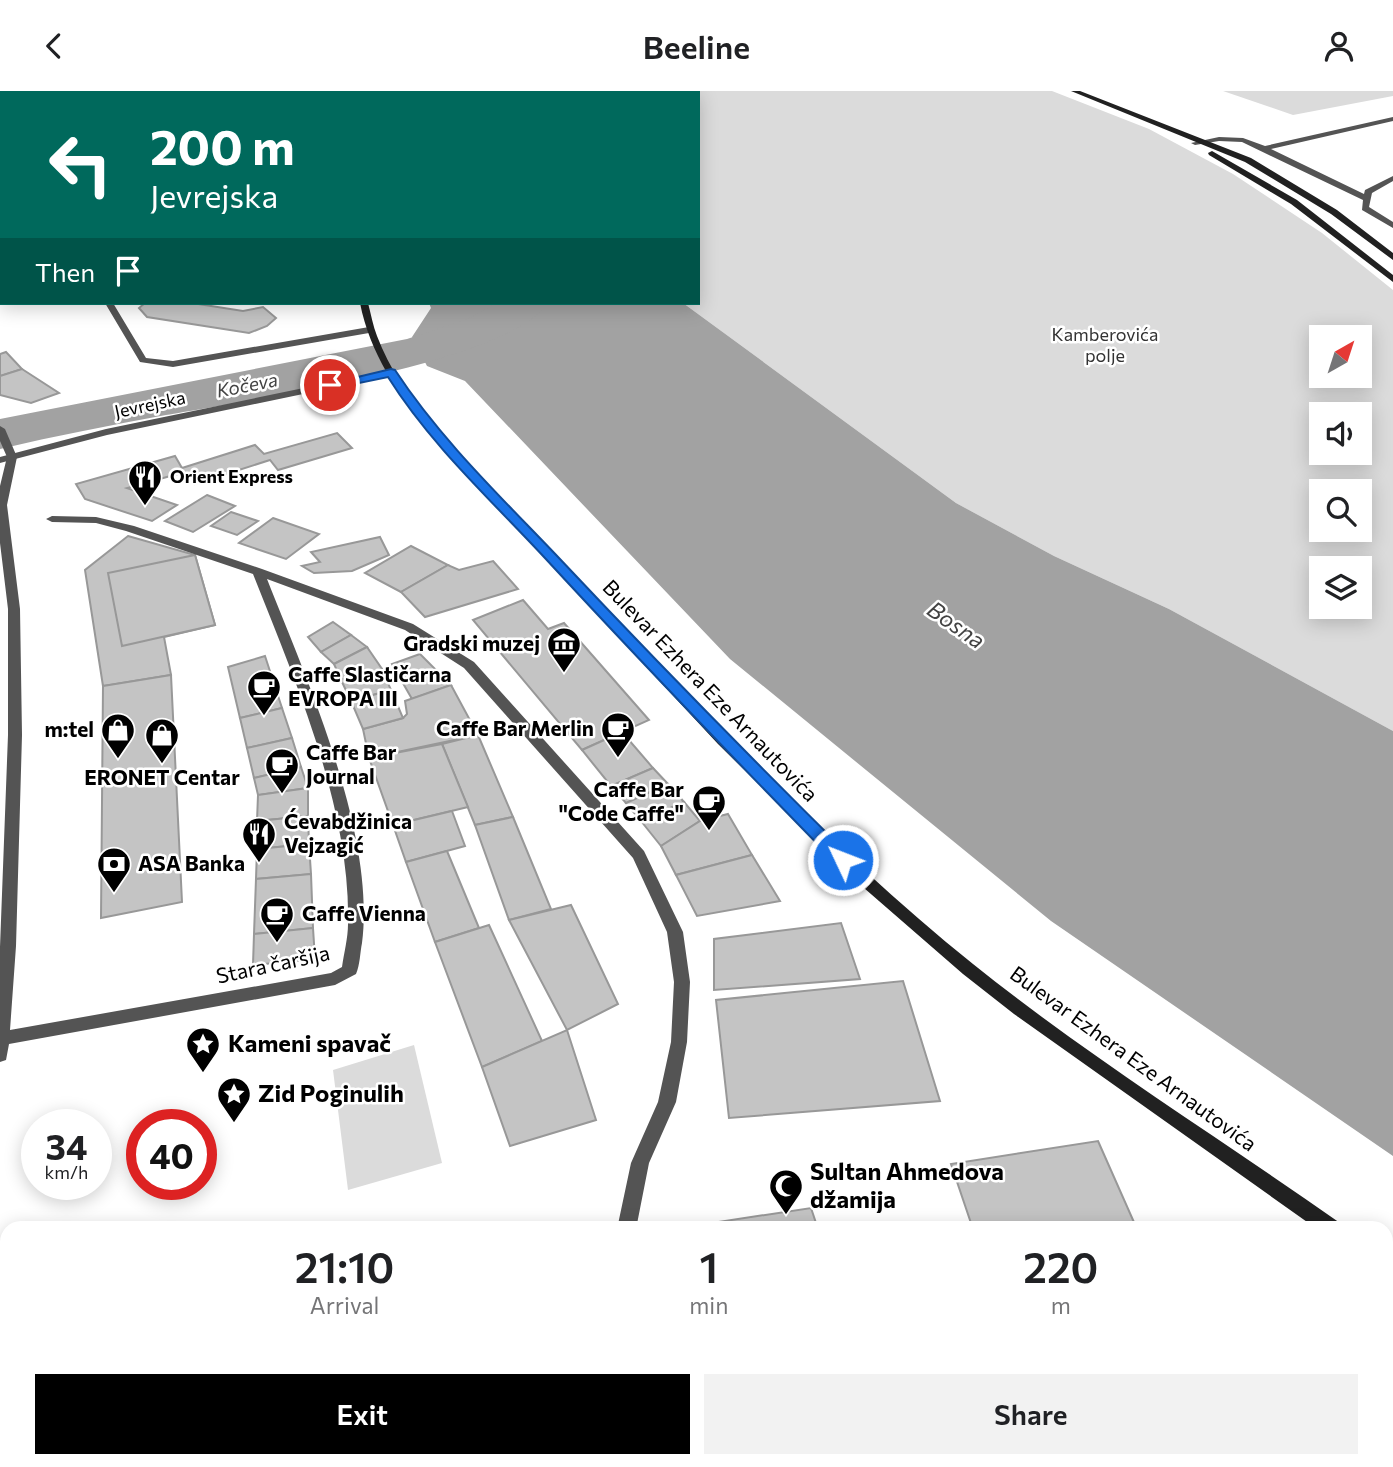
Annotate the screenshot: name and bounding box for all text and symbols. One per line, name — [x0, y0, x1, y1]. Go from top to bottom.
text: Beeline — [643, 26, 750, 66]
icon: back — [35, 27, 73, 65]
icon: person — [1320, 27, 1358, 65]
text: 200 m — [150, 115, 295, 175]
icon: left — [35, 119, 126, 210]
text: Jevrejska — [150, 175, 278, 215]
icon: arrive — [109, 252, 147, 290]
text: Then — [35, 256, 95, 287]
park label: Kamberovića polje — [1052, 323, 1158, 366]
north arrow — [1309, 325, 1372, 389]
map controls — [1309, 325, 1372, 619]
pin — [300, 355, 360, 415]
icon: arrive — [311, 366, 349, 404]
water label: Kočeva — [214, 367, 280, 402]
street label: Jevrejska — [112, 386, 187, 422]
button: sound — [1309, 402, 1372, 465]
restaurant icon: Orient Express — [126, 458, 164, 507]
place label: Orient Express — [170, 465, 293, 487]
button: search — [1309, 479, 1372, 542]
button: layers — [1309, 556, 1372, 619]
street label: Bulevar Ezhera Eze Arnautovića — [598, 574, 824, 806]
water label: Bosna — [922, 594, 991, 654]
museum icon: Gradski muzej — [545, 625, 583, 674]
place label: Gradski muzej — [403, 630, 540, 655]
place label: Caffe Slastičarna EVROPA III — [288, 661, 452, 710]
cafe icon: Caffe Slastičarna EVROPA III — [245, 668, 283, 717]
cafe icon: Caffe Bar Merlin — [599, 710, 637, 759]
shop icon: m:tel — [99, 711, 137, 760]
place label: Caffe Bar Merlin — [436, 715, 594, 740]
place label: m:tel — [45, 716, 94, 741]
shop icon: ERONET Centar — [143, 716, 181, 765]
place label: Caffe Bar Journal — [306, 739, 397, 788]
cafe icon: Caffe Bar Journal — [263, 746, 301, 795]
place label: ERONET Centar — [84, 764, 240, 789]
place label: Caffe Bar "Code Caffe" — [559, 776, 684, 825]
cafe icon: Caffe Bar "Code Caffe" — [690, 783, 728, 832]
place label: Ćevabdžinica Vejzagić — [284, 808, 412, 857]
restaurant icon: Ćevabdžinica Vejzagić — [240, 815, 278, 864]
position arrow — [806, 823, 880, 897]
bank icon: ASA Banka — [95, 845, 133, 894]
place label: ASA Banka — [138, 850, 245, 875]
cafe icon: Caffe Vienna — [258, 895, 296, 944]
place label: Caffe Vienna — [302, 900, 426, 925]
street label: Stara čaršija — [214, 939, 332, 988]
street label: Bulevar Ezhera Eze Arnautovića — [1006, 960, 1262, 1156]
place icon: Kameni spavač — [184, 1025, 222, 1074]
place label: Kameni spavač — [228, 1028, 391, 1057]
place icon: Zid Poginulih — [215, 1075, 253, 1124]
place label: Zid Poginulih — [258, 1078, 404, 1107]
speed limit sign: 40 — [126, 1109, 217, 1200]
text: 34 — [46, 1124, 87, 1167]
place label: Sultan Ahmedova džamija — [810, 1156, 1004, 1213]
text: km/h — [45, 1161, 88, 1183]
mosque icon: Sultan Ahmedova džamija — [767, 1167, 805, 1216]
text: 21:10 — [295, 1240, 394, 1292]
text: 1 — [699, 1240, 718, 1292]
text: 220 — [1023, 1240, 1098, 1292]
text: Arrival — [310, 1291, 379, 1319]
text: min — [689, 1291, 728, 1319]
text: m — [1051, 1291, 1071, 1319]
button: Exit — [35, 1374, 690, 1454]
button: Share — [704, 1374, 1358, 1454]

